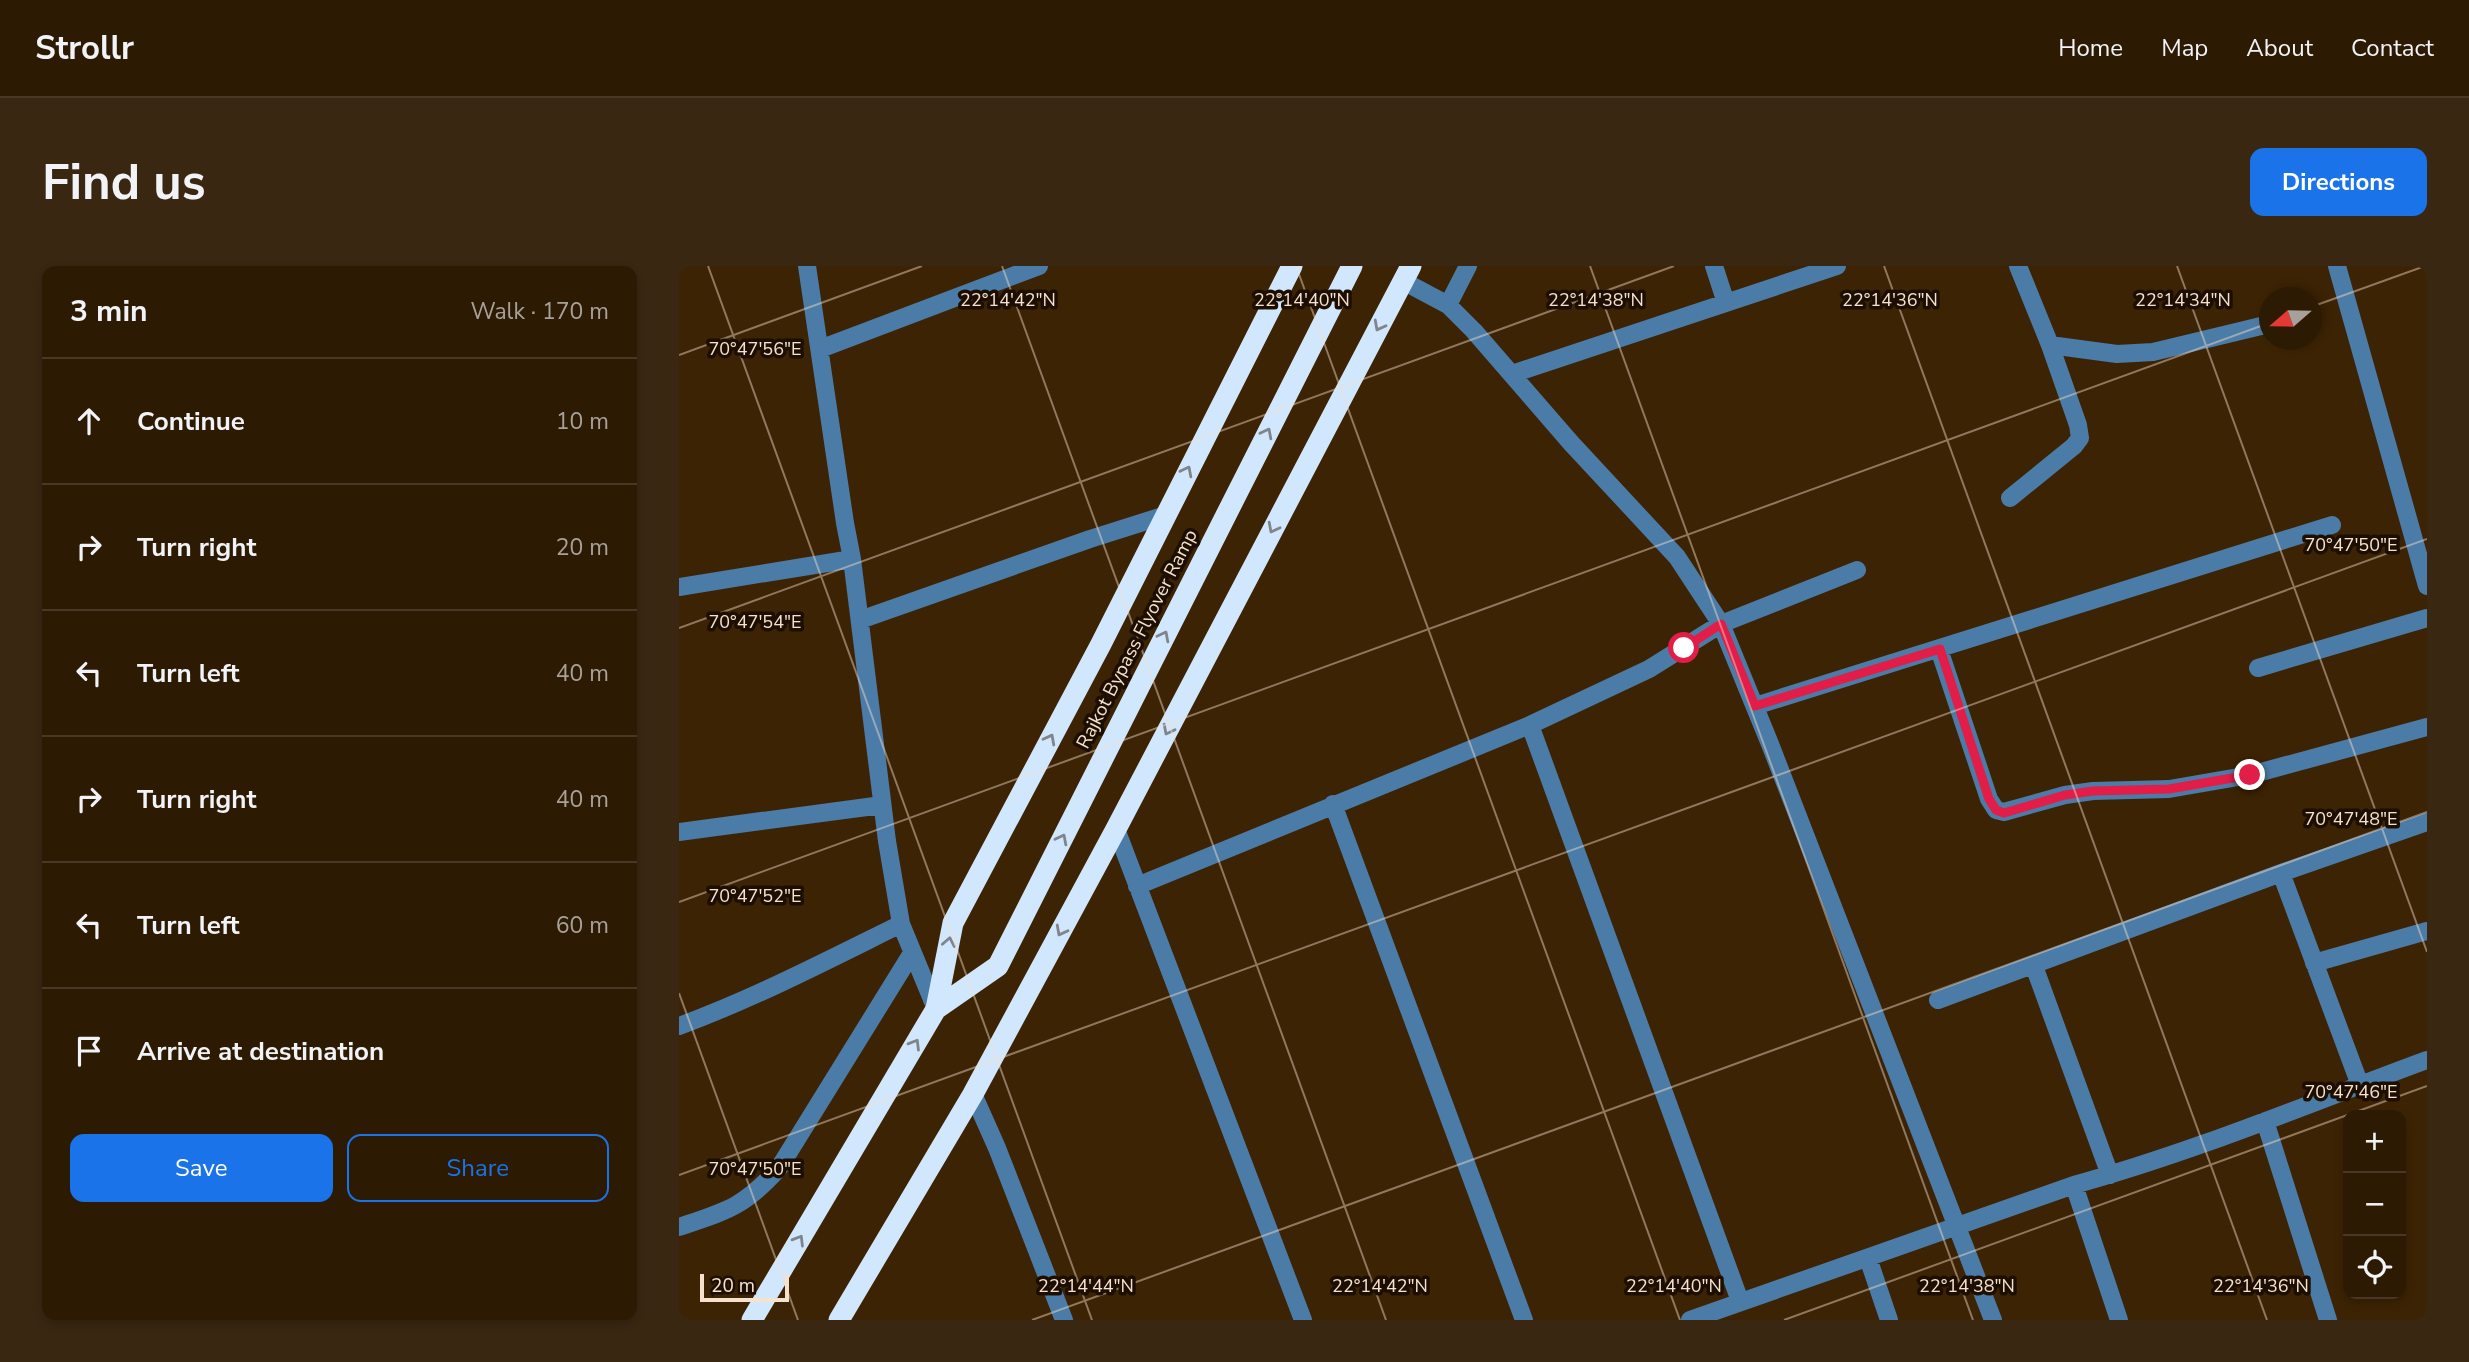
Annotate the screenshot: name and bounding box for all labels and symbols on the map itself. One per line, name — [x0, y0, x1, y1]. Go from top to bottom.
north arrow — [2259, 287, 2322, 350]
text: 22°14'42"N — [960, 288, 1056, 312]
text: 22°14'40"N — [1254, 288, 1350, 312]
text: 22°14'38"N — [1548, 288, 1644, 312]
text: 22°14'36"N — [1842, 288, 1938, 312]
text: 22°14'34"N — [2135, 288, 2231, 312]
one-way arrow — [1373, 319, 1387, 331]
text: 70°47'56"E — [709, 337, 802, 361]
one-way arrow — [1259, 428, 1273, 440]
one-way arrow — [1179, 466, 1193, 478]
one-way arrow — [1268, 521, 1282, 533]
street label: Rajkot Bypass Flyover Ramp — [1070, 525, 1204, 753]
text: 70°47'50"E — [2305, 533, 2398, 557]
text: 70°47'54"E — [709, 610, 802, 634]
one-way arrow — [1156, 631, 1170, 643]
route start — [1668, 632, 1699, 663]
one-way arrow — [1163, 722, 1177, 735]
one-way arrow — [1042, 734, 1056, 746]
route end — [2234, 759, 2265, 790]
text: 70°47'48"E — [2305, 807, 2398, 831]
one-way arrow — [1053, 834, 1067, 846]
text: 70°47'52"E — [709, 884, 802, 908]
one-way arrow — [1056, 923, 1070, 936]
one-way arrow — [941, 936, 956, 948]
one-way arrow — [907, 1039, 920, 1052]
text: 70°47'46"E — [2305, 1080, 2398, 1104]
text: 70°47'50"E — [709, 1157, 802, 1181]
one-way arrow — [791, 1235, 804, 1248]
scale bar — [700, 1271, 789, 1303]
text: 22°14'44"N — [1038, 1274, 1134, 1298]
text: 22°14'42"N — [1332, 1274, 1428, 1298]
text: 22°14'40"N — [1626, 1274, 1722, 1298]
text: 22°14'38"N — [1919, 1274, 2015, 1298]
text: 22°14'36"N — [2213, 1274, 2309, 1298]

